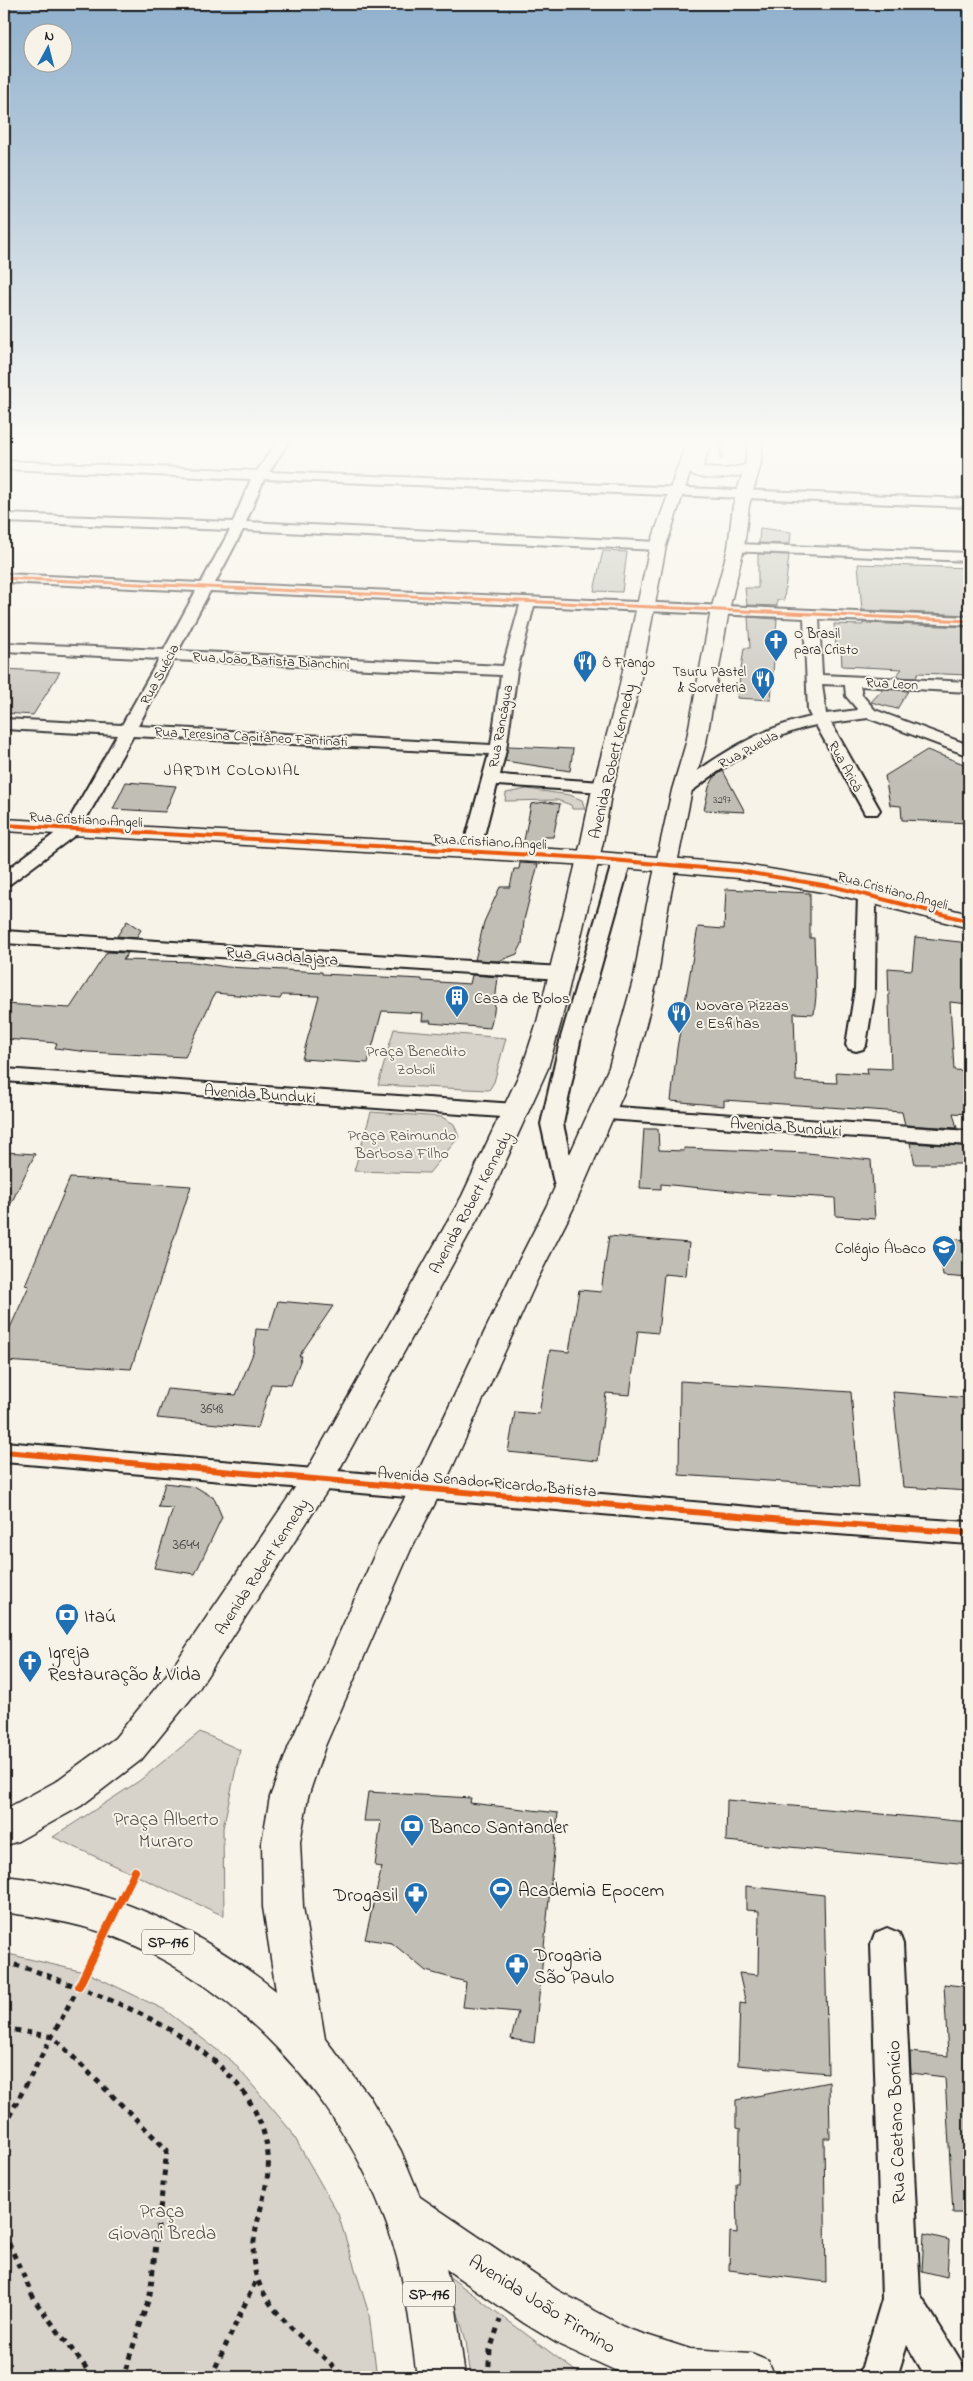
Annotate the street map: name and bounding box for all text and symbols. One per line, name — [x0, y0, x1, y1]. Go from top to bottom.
north arrow — [22, 22, 72, 72]
text: N — [43, 26, 55, 48]
place label: O Brasil para Cristo — [794, 624, 858, 661]
church icon: O Brasil para Cristo — [763, 628, 789, 662]
street label: Rua Suécia — [135, 641, 185, 709]
street label: Rua João Batista Bianchini — [192, 647, 350, 676]
restaurant icon: Ô Frango — [572, 649, 598, 683]
place label: Ô Frango — [602, 653, 655, 675]
place label: Tsuru Pastel & Sorveteria — [673, 662, 746, 699]
restaurant icon: Tsuru Pastel & Sorveteria — [750, 666, 776, 700]
street label: Rua Leon — [865, 673, 919, 696]
street label: Avenida Robert Kennedy — [583, 681, 642, 841]
street label: Rua Rancágua — [484, 683, 520, 770]
street label: Rua Teresina Capitâneo Fantinati — [154, 722, 348, 753]
street label: Rua Puebla — [715, 726, 782, 775]
street label: Rua Aricá — [822, 737, 867, 796]
district label: JARDIM COLONIAL — [164, 759, 300, 783]
house number: 3297 — [713, 792, 731, 808]
street label: Rua Cristiano Angeli — [28, 807, 143, 835]
street label: Rua Cristiano Angeli — [432, 829, 547, 857]
street label: Rua Cristiano Angeli — [835, 867, 950, 917]
street label: Rua Guadalajara — [225, 941, 339, 973]
building icon: Casa de Bolos — [444, 984, 470, 1018]
place label: Casa de Bolos — [474, 987, 570, 1011]
place label: Novara Pizzas e Esfihas — [696, 994, 789, 1036]
restaurant icon: Novara Pizzas e Esfihas — [666, 1000, 692, 1034]
park label: Praça Benedito Zoboli — [366, 1040, 466, 1082]
street label: Avenida Bunduki — [203, 1079, 317, 1111]
street label: Avenida Bunduki — [729, 1112, 843, 1144]
park label: Praça Raimundo Barbosa Filho — [348, 1124, 456, 1166]
street label: Avenida Robert Kennedy — [424, 1127, 520, 1279]
school or university icon: Colégio Ábaco — [931, 1234, 957, 1268]
place label: Colégio Ábaco — [835, 1237, 926, 1261]
house number: 3648 — [201, 1399, 223, 1420]
street label: Avenida Senador Ricardo Batista — [376, 1461, 597, 1505]
street label: Avenida Robert Kennedy — [209, 1494, 316, 1640]
house number: 3644 — [173, 1533, 200, 1557]
bank icon: Itaú — [54, 1602, 80, 1636]
place label: Itaú — [84, 1604, 116, 1631]
place label: Igreja Restauração & Vida — [48, 1640, 201, 1689]
church icon: Igreja Restauração & Vida — [17, 1649, 43, 1683]
park label: Praça Alberto Muraro — [113, 1807, 219, 1856]
bank icon: Banco Santander — [399, 1813, 425, 1847]
place label: Banco Santander — [429, 1815, 569, 1842]
sports icon: Academia Epocem — [488, 1876, 514, 1910]
place label: Academia Epocem — [518, 1878, 664, 1905]
pharmacy icon: Drogasil — [403, 1881, 429, 1915]
place label: Drogasil — [332, 1883, 398, 1912]
road number: SP-176 — [142, 1930, 194, 1954]
place label: Drogaria São Paulo — [533, 1943, 615, 1992]
pharmacy icon: Drogaria São Paulo — [504, 1952, 530, 1986]
street label: Rua Caetano Bonício — [881, 2040, 914, 2204]
park label: Praça Giovani Breda — [108, 2199, 216, 2248]
street label: Avenida João Firmino — [463, 2249, 621, 2361]
road number: SP-176 — [403, 2282, 455, 2306]

